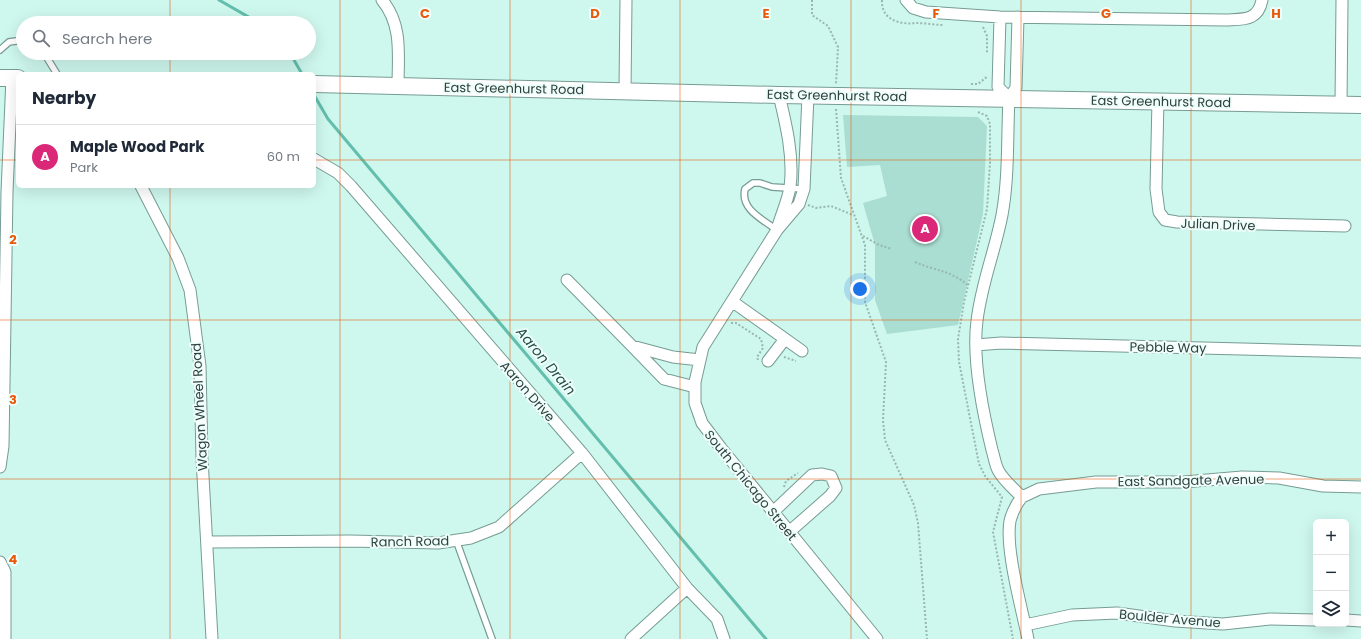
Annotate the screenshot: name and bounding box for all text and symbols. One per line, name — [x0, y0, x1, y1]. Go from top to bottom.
text: C — [420, 4, 430, 23]
text: D — [590, 4, 600, 23]
text: E — [762, 4, 770, 23]
text: F — [932, 4, 940, 23]
text: G — [1101, 4, 1111, 23]
text: H — [1271, 4, 1281, 23]
search box — [16, 16, 316, 60]
icon: search — [30, 27, 52, 49]
text: Search here — [62, 28, 152, 49]
street label: East Greenhurst Road — [444, 78, 584, 99]
street label: East Greenhurst Road — [767, 85, 907, 106]
text: Nearby — [32, 86, 96, 110]
street label: East Greenhurst Road — [1091, 91, 1231, 112]
text: Maple Wood Park — [70, 136, 204, 157]
text: A — [40, 147, 50, 166]
text: 60 m — [267, 147, 300, 166]
text: Park — [70, 158, 98, 177]
pin: A — [912, 214, 938, 244]
street label: Julian Drive — [1180, 214, 1256, 235]
text: 2 — [9, 230, 17, 249]
your location — [850, 279, 870, 299]
water label: Aaron Drain — [511, 322, 580, 399]
street label: Pebble Way — [1129, 337, 1207, 358]
street label: Wagon Wheel Road — [187, 343, 212, 471]
street label: Aaron Drive — [496, 357, 559, 426]
text: 3 — [9, 390, 17, 409]
street label: South Chicago Street — [700, 426, 801, 545]
street label: East Sandgate Avenue — [1118, 470, 1264, 491]
map controls — [1313, 519, 1349, 627]
button: + — [1313, 519, 1349, 555]
street label: Ranch Road — [371, 531, 449, 552]
text: 4 — [9, 550, 18, 569]
button: − — [1313, 555, 1349, 591]
button: layers — [1313, 591, 1349, 627]
street label: Boulder Avenue — [1118, 605, 1221, 632]

